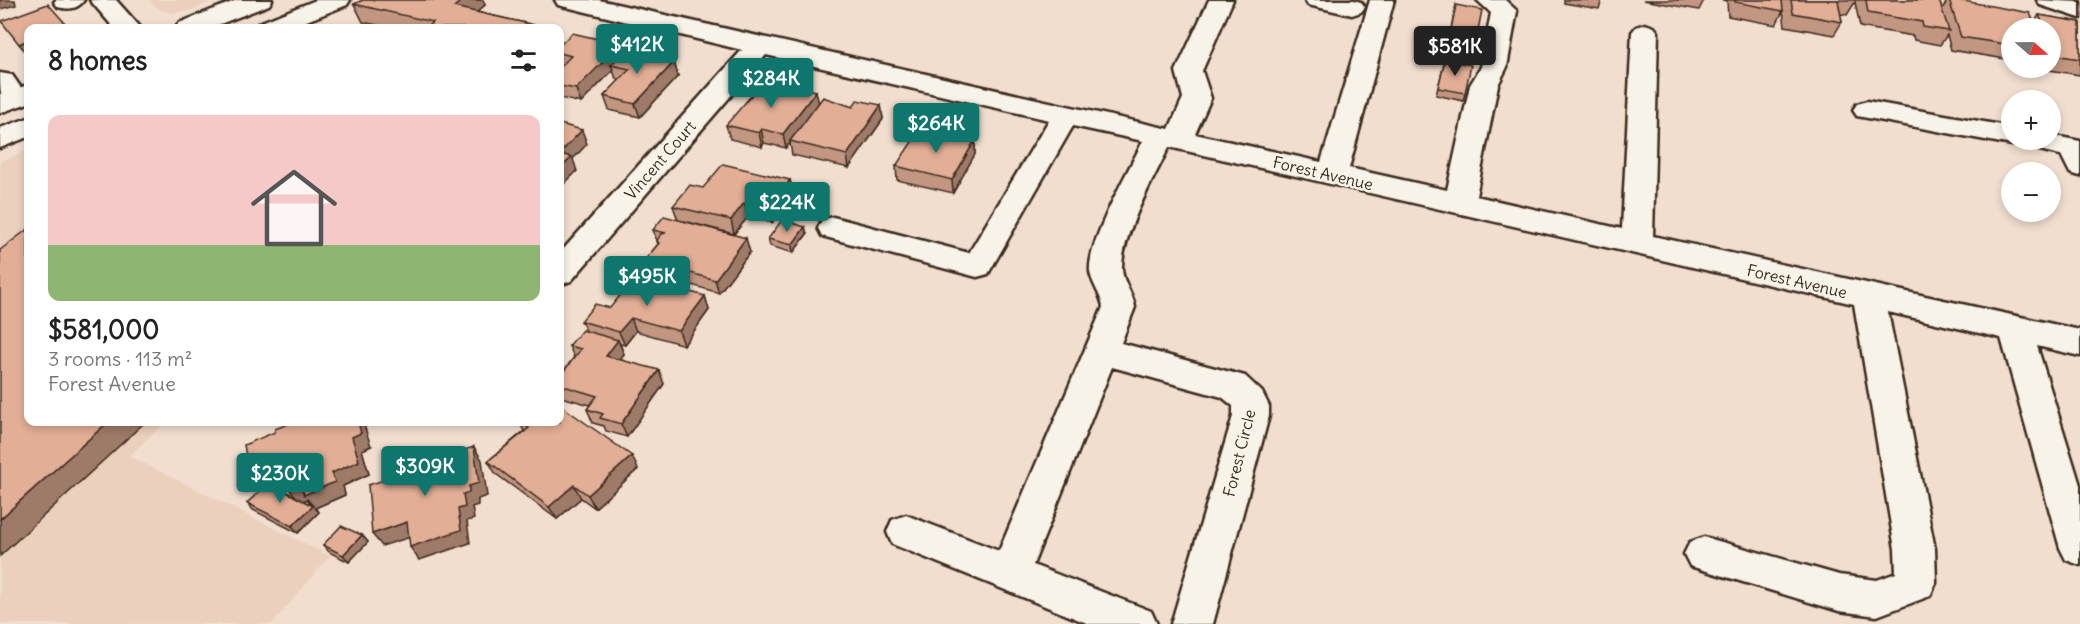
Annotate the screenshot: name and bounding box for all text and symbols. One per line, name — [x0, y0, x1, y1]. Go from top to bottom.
north arrow — [2001, 18, 2061, 78]
map controls — [2001, 18, 2061, 222]
pin: $412K — [595, 24, 679, 75]
pin: $581K — [1413, 26, 1497, 77]
text: $412K — [610, 31, 664, 56]
text: $581K — [1428, 33, 1482, 58]
text: 8 homes — [48, 44, 147, 77]
icon: filters — [507, 44, 540, 77]
pin: $284K — [729, 58, 813, 109]
text: $284K — [742, 65, 800, 90]
button: + — [2001, 90, 2061, 150]
pin: $264K — [894, 103, 978, 154]
text: $264K — [907, 110, 965, 135]
street label: Vincent Court — [620, 116, 700, 204]
street label: Forest Avenue — [1271, 152, 1375, 194]
icon: home — [240, 154, 348, 262]
button: − — [2001, 162, 2061, 222]
pin: $224K — [745, 182, 829, 233]
text: $224K — [759, 189, 815, 214]
pin: $495K — [605, 256, 689, 307]
street label: Forest Avenue — [1745, 260, 1849, 302]
text: $495K — [618, 263, 676, 288]
text: $581,000 — [48, 313, 159, 346]
text: 3 rooms · 113 m² — [48, 346, 192, 371]
text: Forest Avenue — [48, 371, 176, 396]
street label: Forest Circle — [1218, 407, 1260, 499]
pin: $309K — [383, 446, 467, 497]
pin: $230K — [238, 453, 322, 504]
text: $309K — [395, 453, 455, 478]
text: $230K — [251, 460, 309, 485]

